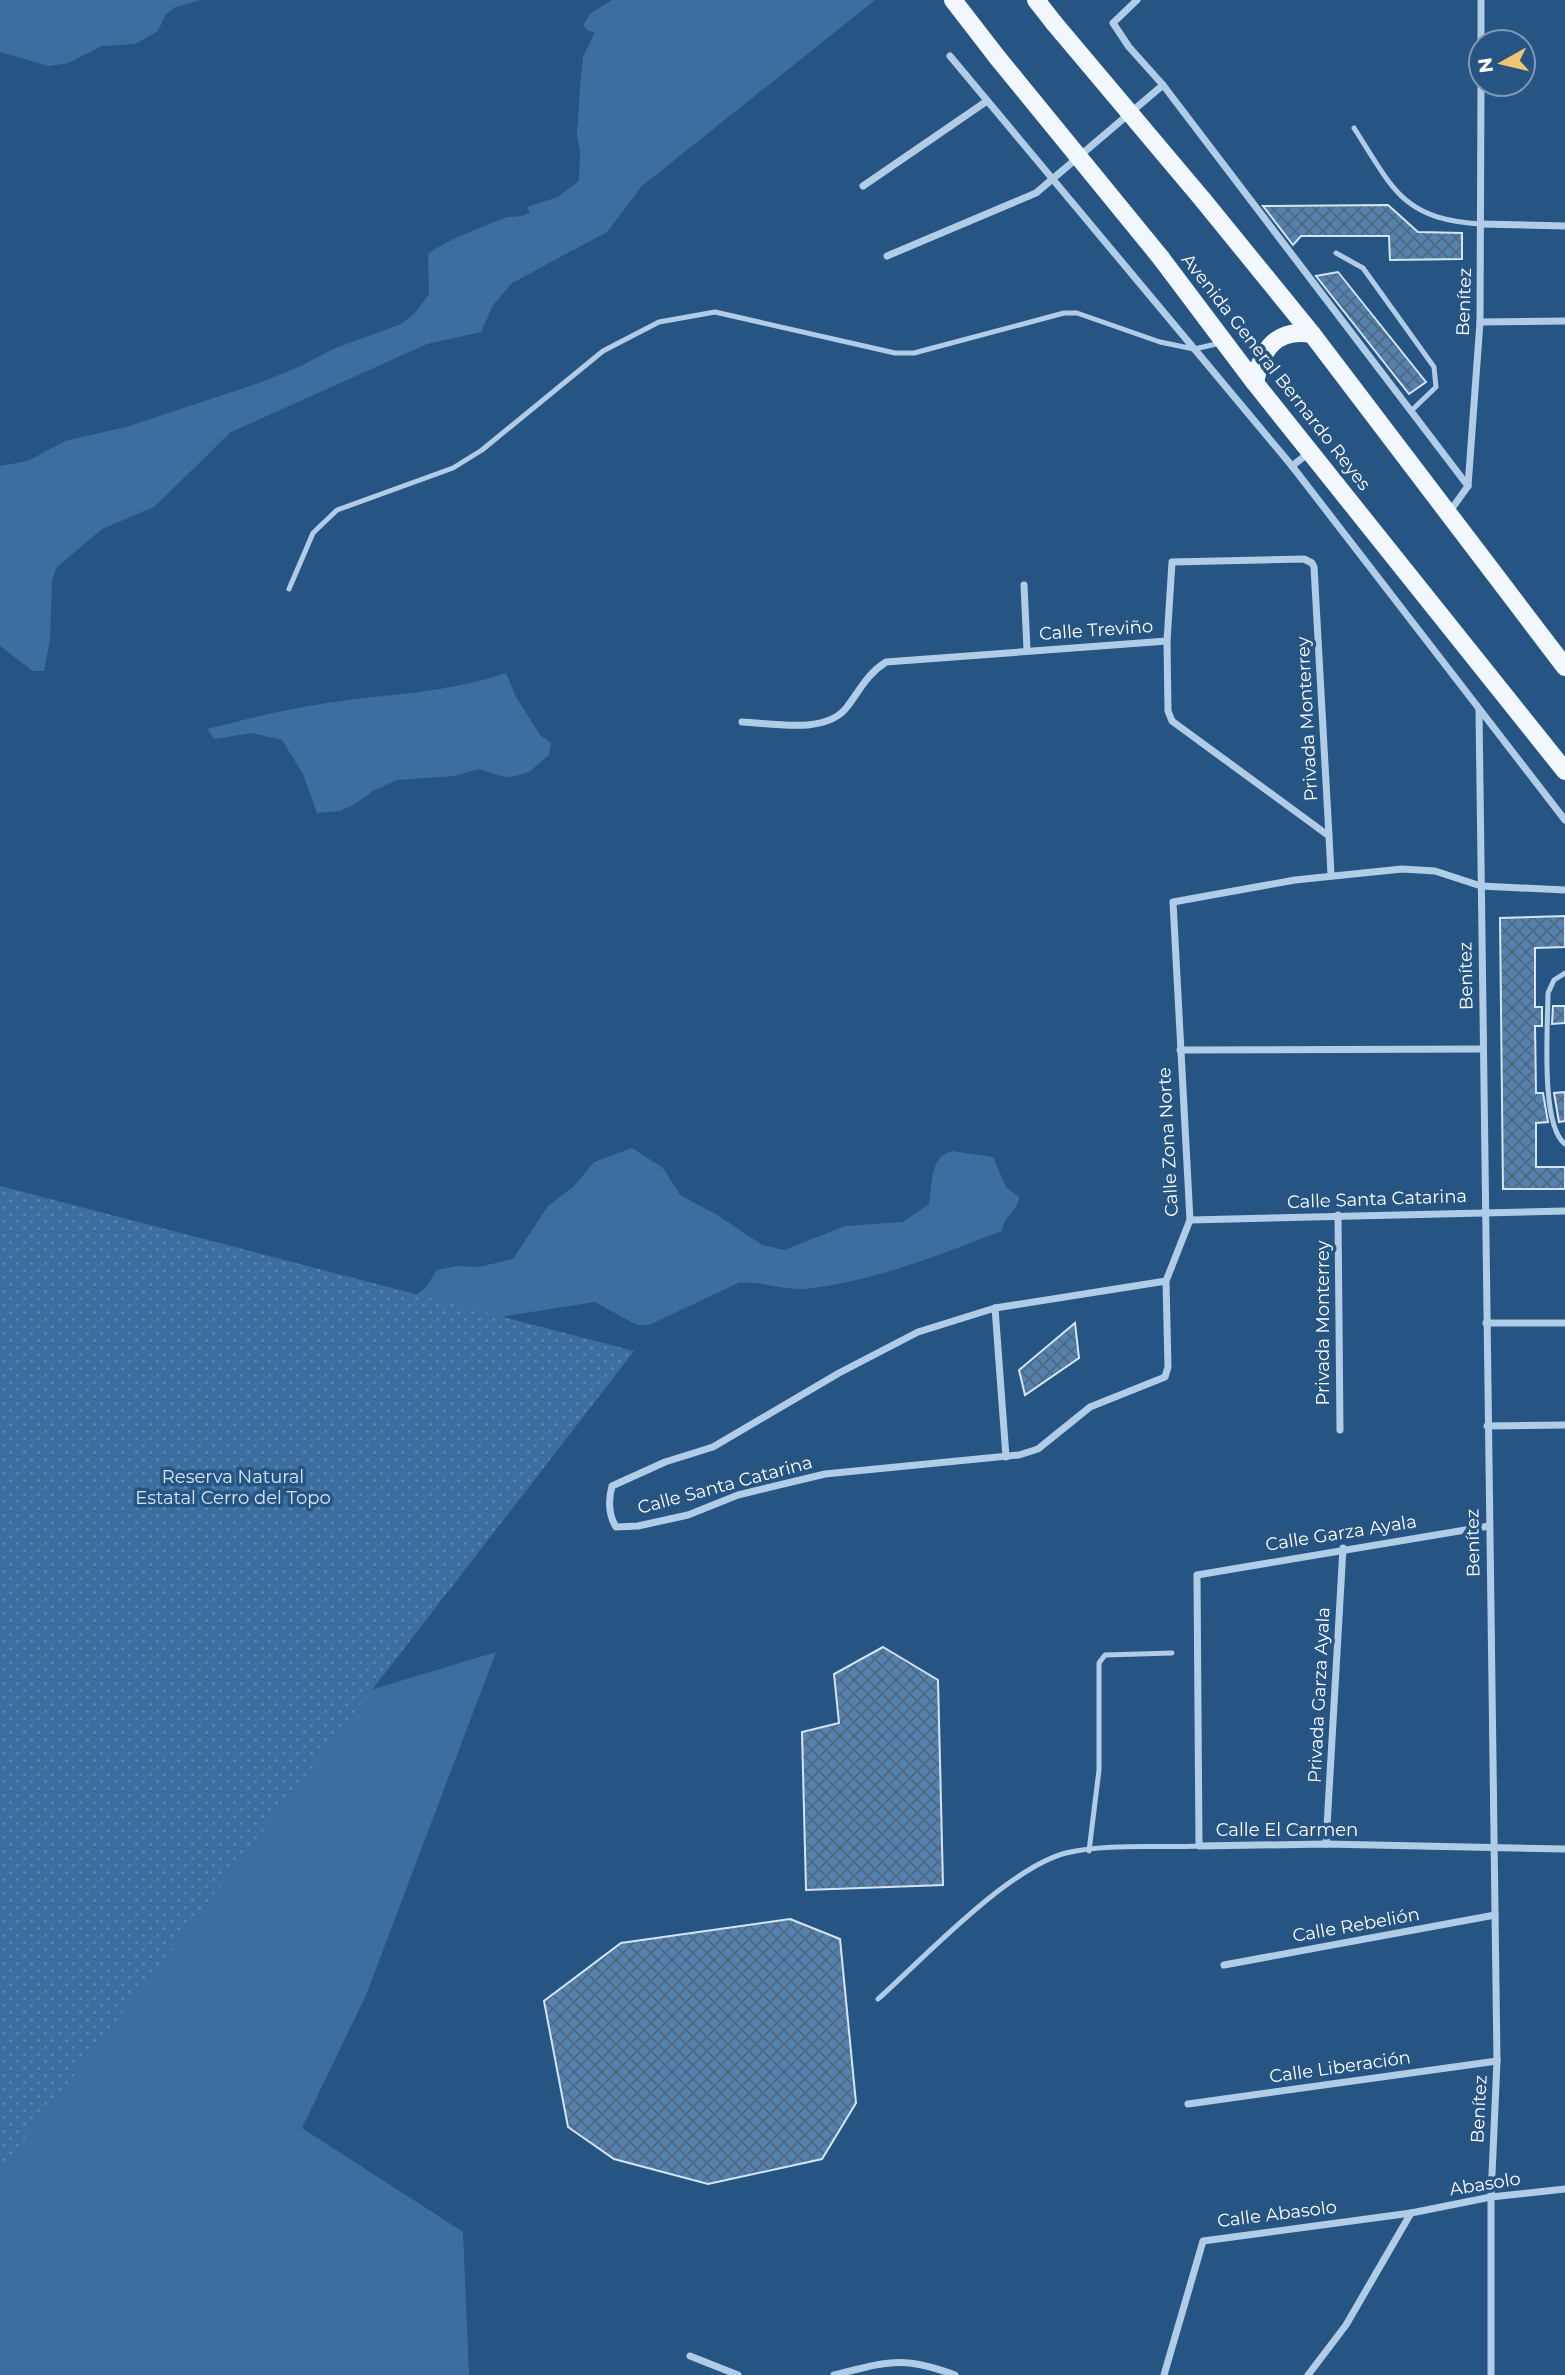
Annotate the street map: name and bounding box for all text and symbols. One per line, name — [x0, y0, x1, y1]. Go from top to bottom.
north arrow — [1467, 28, 1537, 98]
text: N — [1473, 56, 1498, 75]
street label: Avenida General Bernardo Reyes — [1177, 249, 1375, 495]
street label: Benítez — [1452, 268, 1476, 336]
street label: Calle Treviño — [1038, 615, 1154, 645]
street label: Privada Monterrey — [1292, 636, 1322, 802]
street label: Benítez — [1454, 942, 1478, 1010]
street label: Calle Zona Norte — [1153, 1066, 1183, 1217]
street label: Calle Santa Catarina — [1287, 1185, 1467, 1213]
street label: Privada Monterrey — [1312, 1240, 1334, 1406]
street label: Calle Santa Catarina — [635, 1451, 815, 1519]
park label: Reserva Natural Estatal Cerro del Topo — [135, 1466, 331, 1509]
street label: Benítez — [1461, 1509, 1485, 1577]
street label: Calle Garza Ayala — [1264, 1510, 1418, 1556]
street label: Privada Garza Ayala — [1303, 1606, 1335, 1784]
street label: Calle El Carmen — [1216, 1819, 1358, 1841]
street label: Calle Rebelión — [1291, 1903, 1421, 1947]
street label: Calle Liberación — [1268, 2046, 1412, 2088]
street label: Benítez — [1466, 2074, 1492, 2144]
street label: Abasolo — [1448, 2168, 1522, 2200]
street label: Calle Abasolo — [1216, 2196, 1338, 2232]

